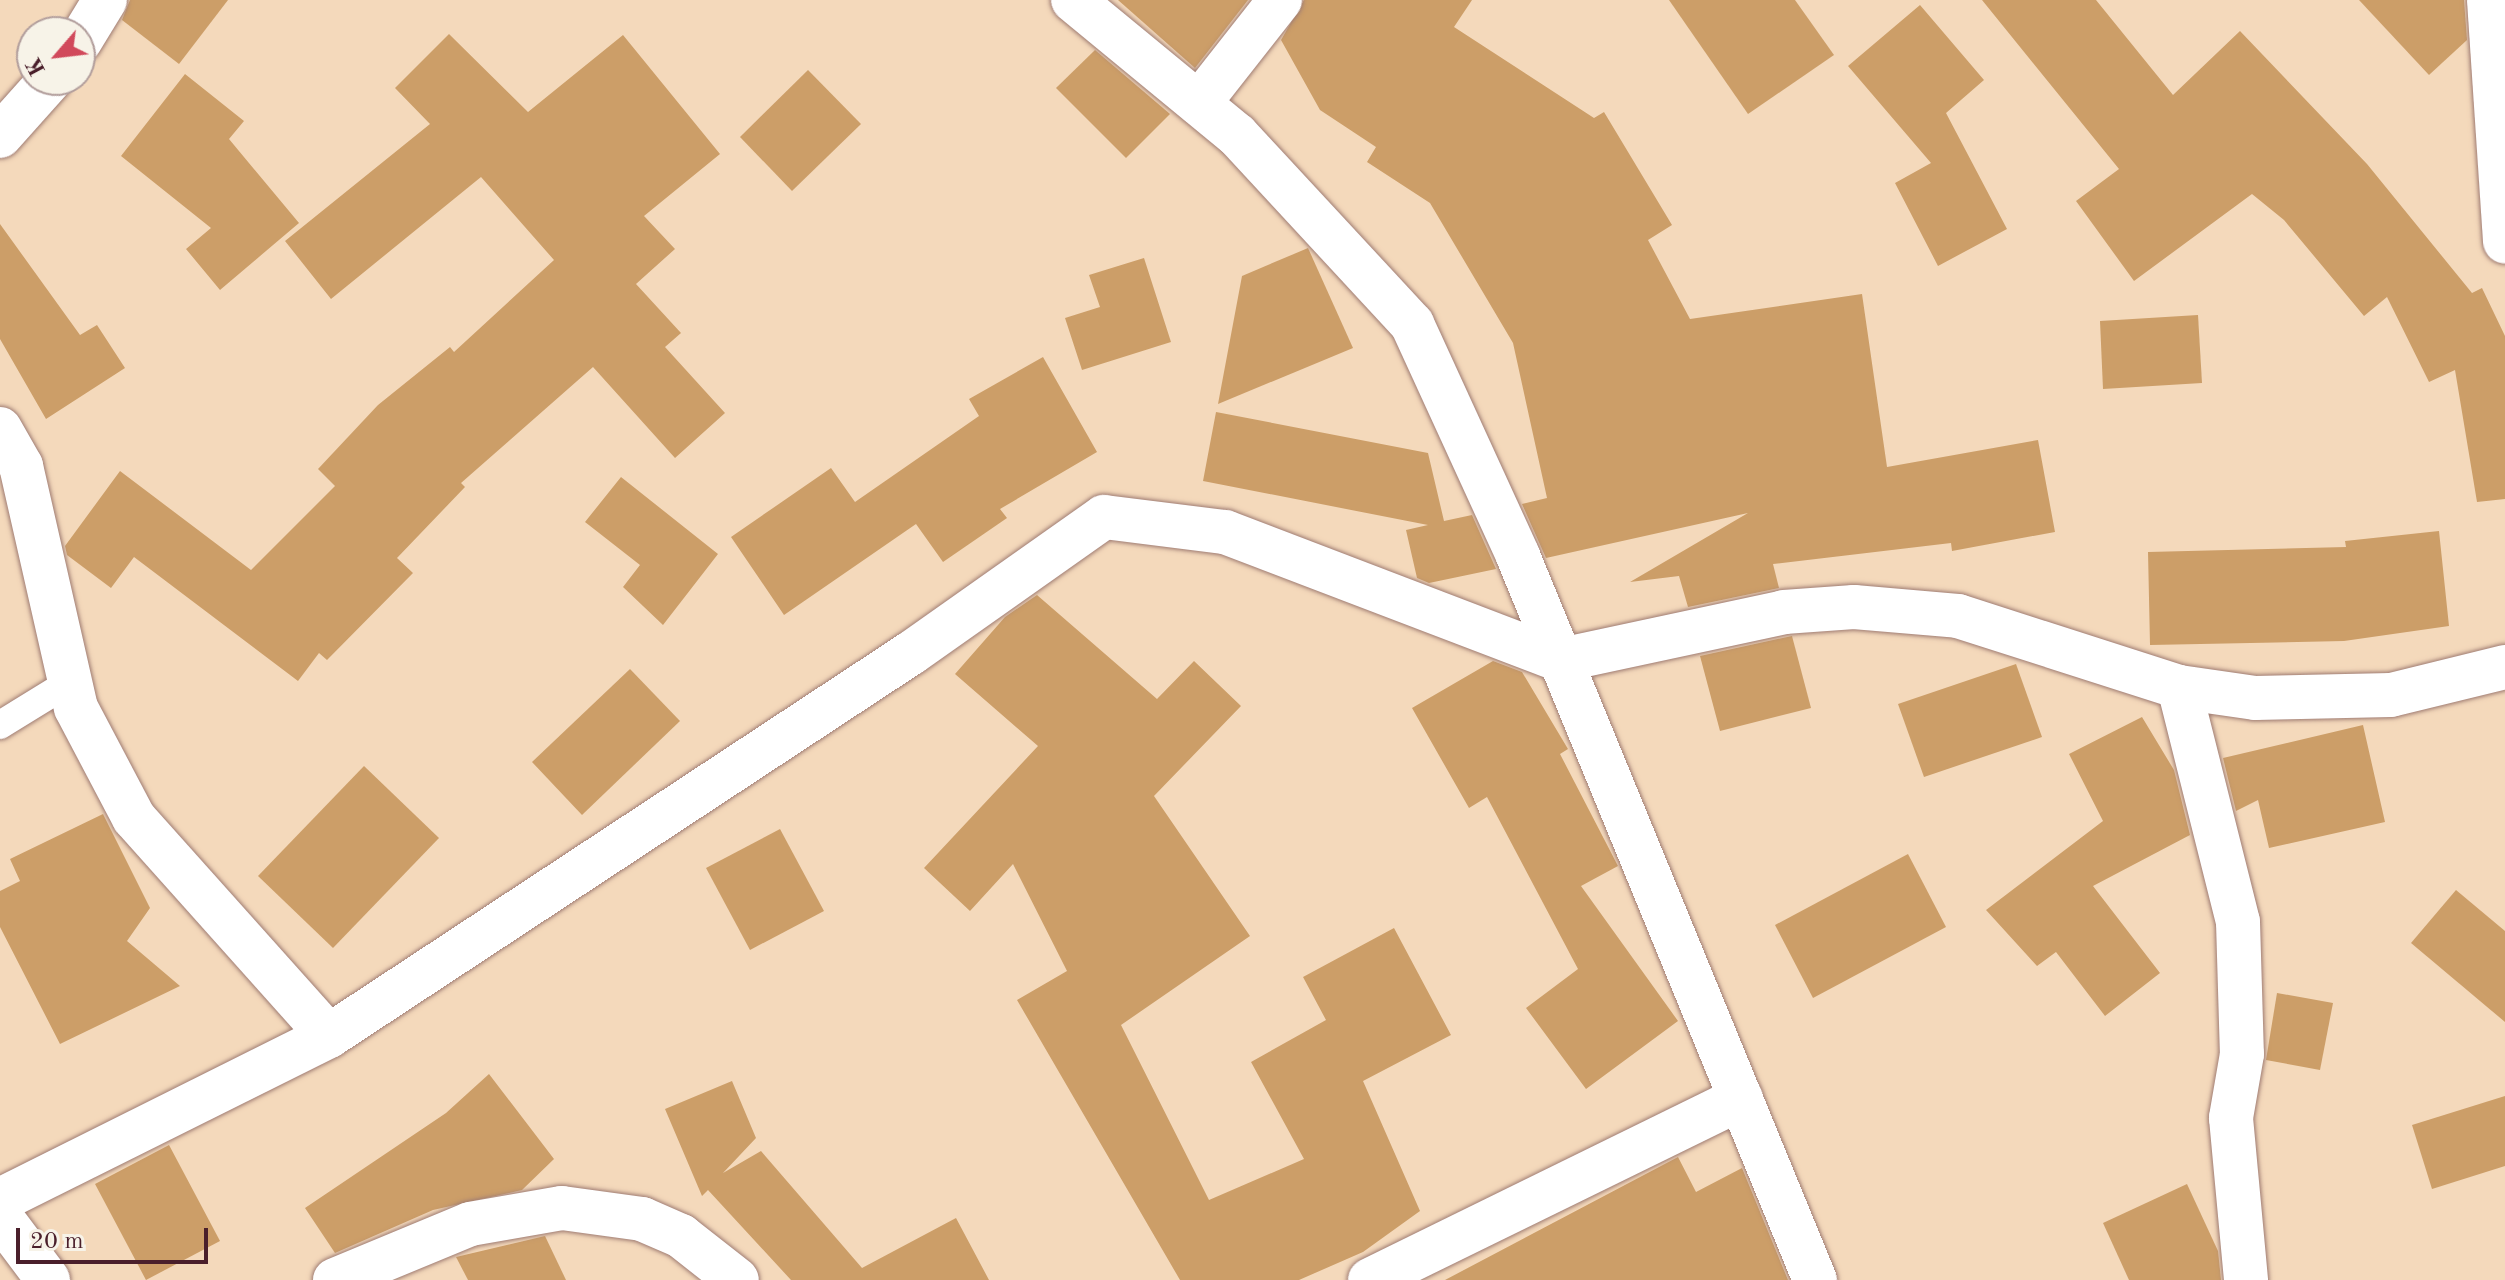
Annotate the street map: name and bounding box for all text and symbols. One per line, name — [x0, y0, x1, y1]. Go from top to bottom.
north arrow — [16, 16, 96, 96]
text: K — [23, 54, 50, 79]
scale bar — [20, 1212, 212, 1262]
text: 20 m — [30, 1230, 84, 1254]

